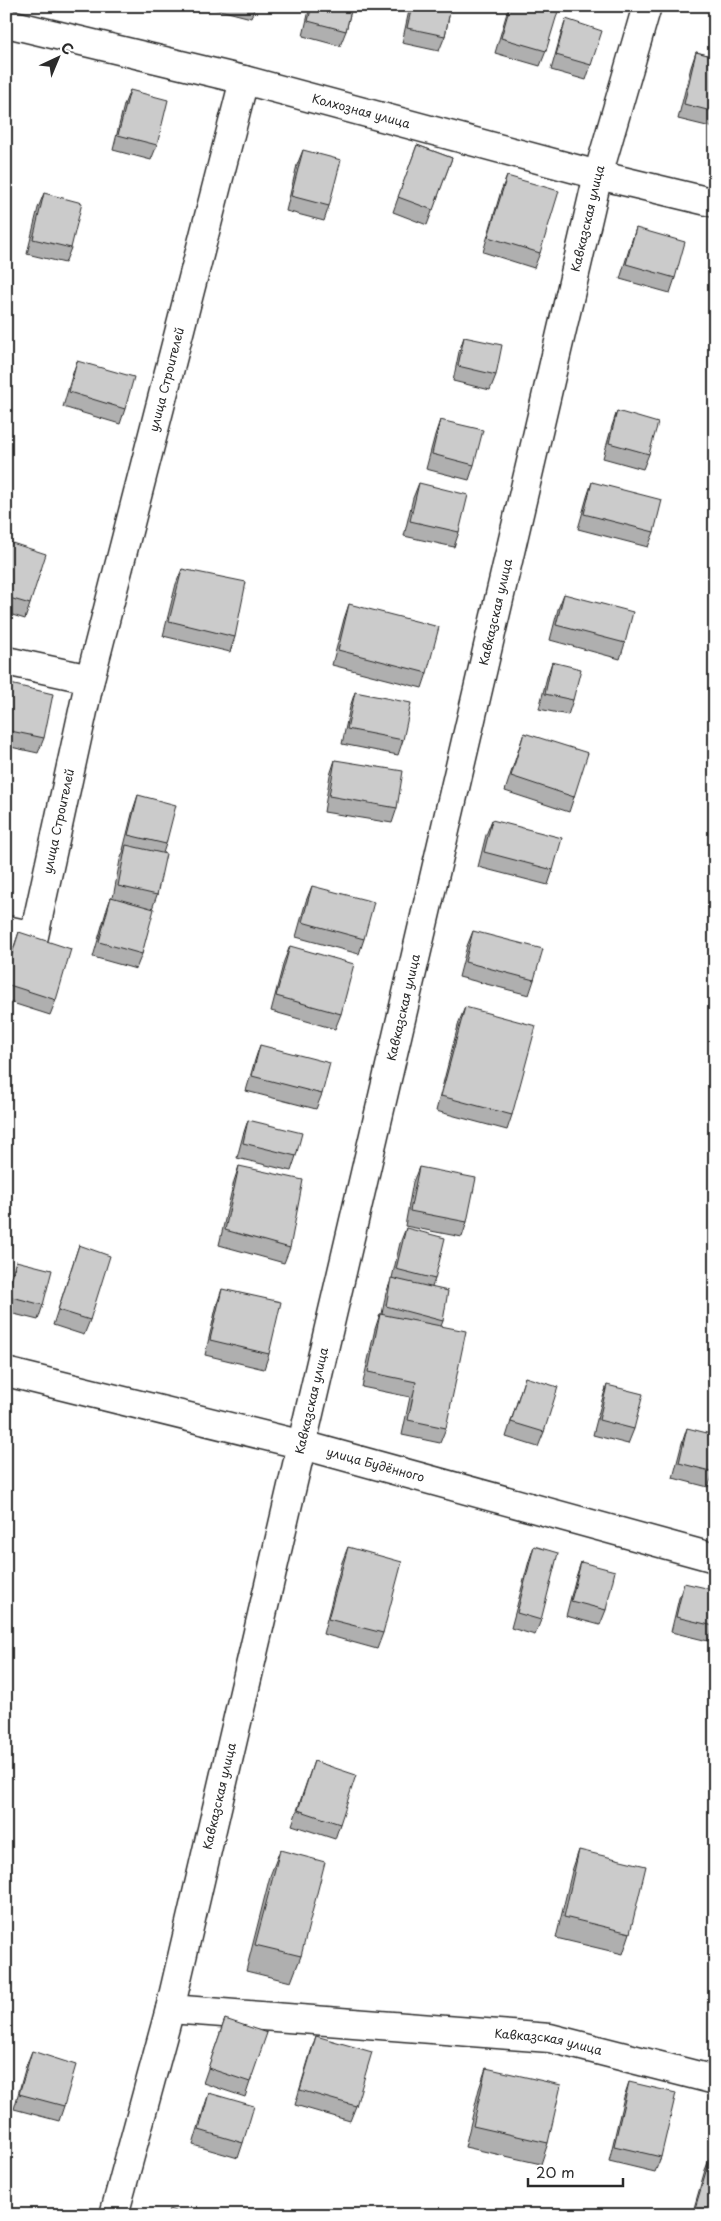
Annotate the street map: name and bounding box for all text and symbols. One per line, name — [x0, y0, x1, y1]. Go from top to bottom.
north arrow — [32, 32, 82, 82]
text: С — [56, 37, 78, 59]
street label: Колхозная улица — [310, 89, 413, 132]
street label: Кавказская улица — [566, 162, 609, 274]
street label: улица Строителей — [144, 325, 188, 434]
street label: Кавказская улица — [474, 556, 516, 667]
street label: улица Строителей — [38, 767, 78, 875]
street label: Кавказская улица — [382, 952, 424, 1062]
street label: Кавказская улица — [290, 1345, 332, 1456]
street label: улица Будённого — [325, 1442, 427, 1486]
street label: Кавказская улица — [198, 1740, 240, 1851]
street label: Кавказская улица — [494, 2024, 605, 2059]
scale bar — [528, 2156, 624, 2188]
text: 20 m — [536, 2160, 575, 2183]

